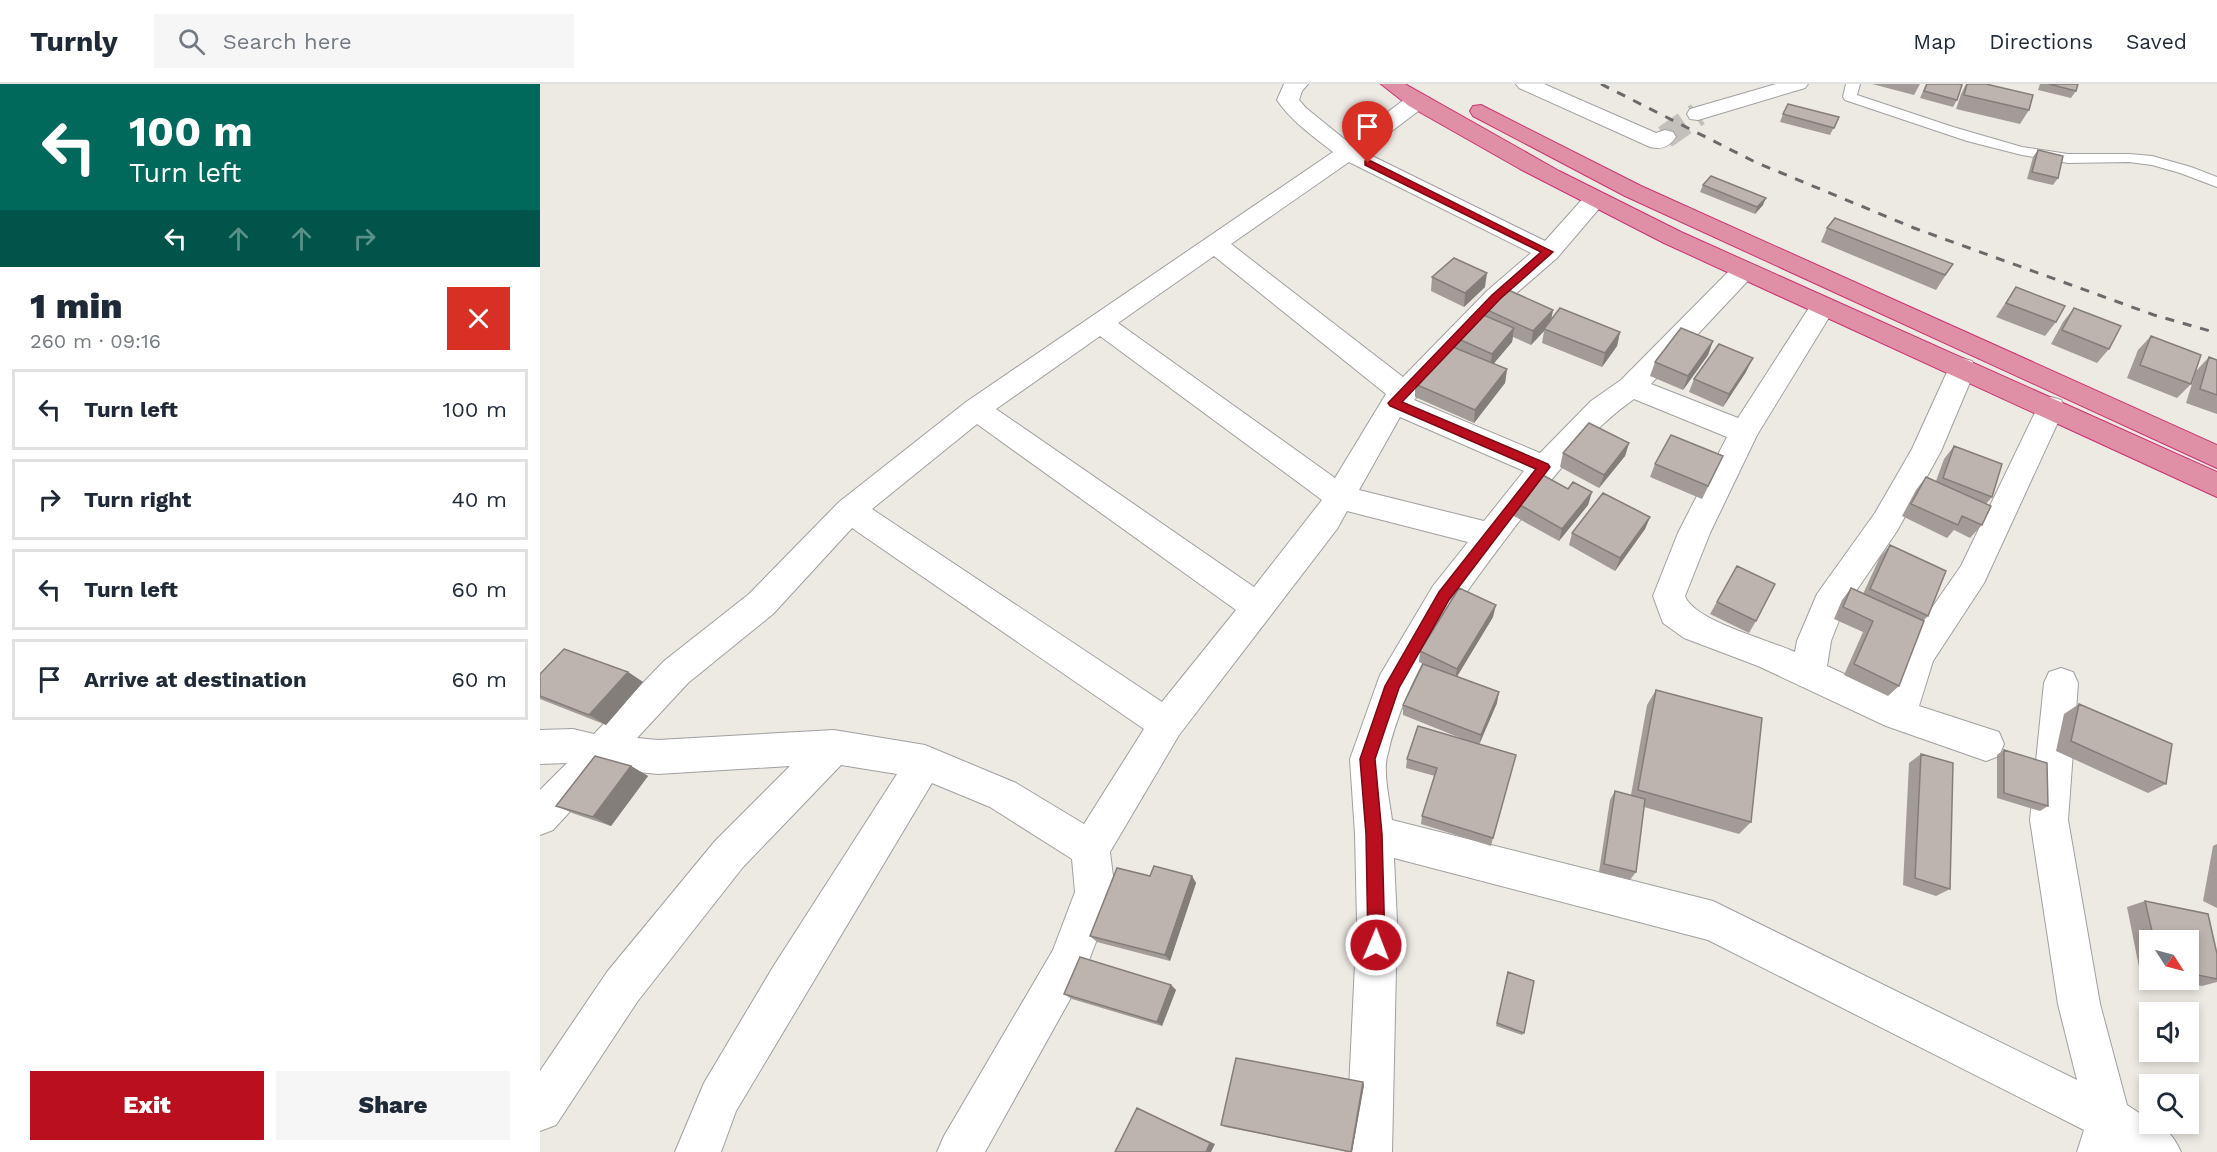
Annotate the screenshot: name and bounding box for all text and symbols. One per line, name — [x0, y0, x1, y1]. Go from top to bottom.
search box — [154, 14, 574, 68]
text: Turnly — [30, 25, 118, 58]
icon: search — [175, 25, 208, 58]
text: Search here — [223, 29, 352, 54]
text: Map — [1913, 29, 1956, 54]
text: Directions — [1989, 29, 2093, 54]
text: Saved — [2126, 29, 2187, 54]
pin — [1342, 101, 1393, 163]
text: 100 m — [129, 107, 253, 156]
icon: left — [30, 108, 108, 186]
icon: arrive — [1351, 110, 1384, 143]
text: Turn left — [129, 157, 241, 189]
icon: left — [159, 222, 192, 255]
icon: ahead — [222, 222, 255, 255]
icon: ahead — [285, 222, 318, 255]
icon: right — [348, 222, 381, 255]
text: 1 min — [30, 285, 123, 327]
button: close — [447, 287, 510, 350]
text: 260 m · 09:16 — [30, 329, 161, 353]
icon: left — [33, 393, 66, 426]
text: Turn left — [84, 397, 178, 422]
text: 100 m — [443, 397, 507, 422]
icon: right — [33, 483, 66, 516]
text: Turn right — [84, 487, 191, 512]
text: 40 m — [451, 487, 507, 512]
icon: left — [33, 573, 66, 606]
text: Turn left — [84, 577, 178, 602]
text: 60 m — [451, 577, 507, 602]
icon: arrive — [33, 663, 66, 696]
text: Arrive at destination — [84, 667, 307, 692]
text: 60 m — [451, 667, 507, 692]
position arrow — [1344, 913, 1408, 977]
north arrow — [2139, 930, 2199, 990]
map controls — [2139, 930, 2199, 1134]
button: sound — [2139, 1002, 2199, 1062]
button: Exit — [30, 1071, 264, 1140]
button: Share — [276, 1071, 510, 1140]
button: search — [2139, 1074, 2199, 1134]

